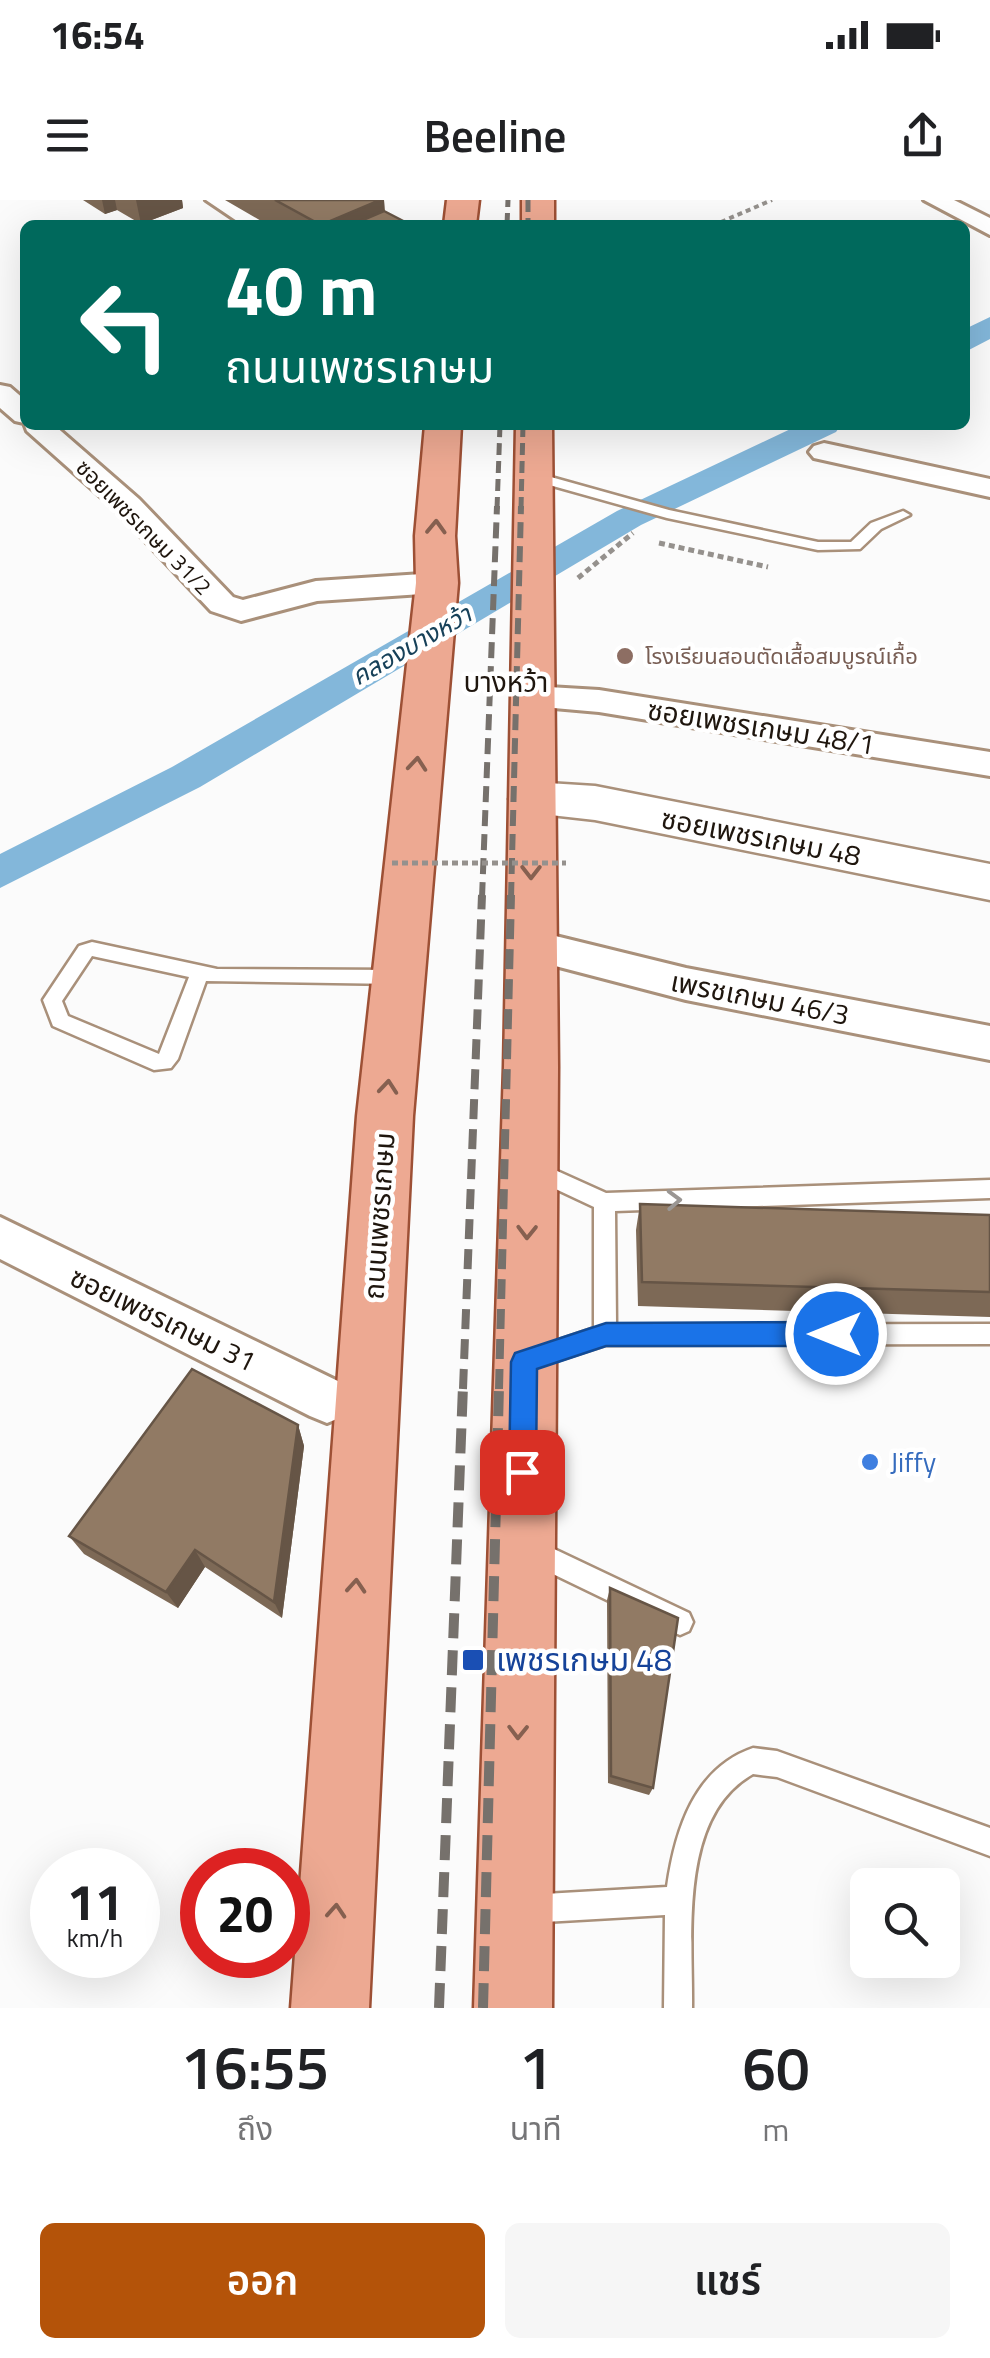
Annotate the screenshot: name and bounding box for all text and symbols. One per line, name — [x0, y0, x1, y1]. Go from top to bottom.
text: 16:54 — [50, 6, 145, 64]
text: Beeline — [424, 101, 566, 169]
icon: menu — [40, 108, 95, 163]
icon: share — [895, 108, 950, 163]
text: 40 m — [225, 236, 378, 342]
icon: left — [60, 260, 190, 390]
text: ถนนเพชรเกษม — [225, 332, 494, 400]
street label: ซอยเพชรเกษม 31/2 — [68, 451, 220, 603]
one-way arrow — [426, 519, 447, 535]
water label: คลองบางหว้า — [344, 595, 479, 695]
place label: โรงเรียนสอนตัดเสื้อสมบูรณ์เกื้อ — [645, 639, 918, 673]
marker: โรงเรียนสอนตัดเสื้อสมบูรณ์เกื้อ — [614, 645, 636, 667]
district label: บางหว้า — [464, 660, 548, 703]
street label: ซอยเพชรเกษม 48/1 — [644, 687, 878, 766]
one-way arrow — [405, 755, 427, 771]
street label: ซอยเพชรเกษม 48 — [658, 796, 864, 877]
one-way arrow — [520, 864, 542, 880]
street label: เพรชเกษม 46/3 — [667, 959, 853, 1036]
one-way arrow — [377, 1079, 398, 1095]
street label: ถนนเพชรเกษม — [351, 1131, 406, 1301]
one-way arrow — [666, 1189, 682, 1210]
one-way arrow — [516, 1224, 538, 1240]
street label: ซอยเพชรเกษม 31 — [63, 1255, 264, 1382]
position arrow — [784, 1282, 888, 1386]
pin — [480, 1430, 565, 1515]
place label: Jiffy — [890, 1440, 936, 1483]
icon: arrive — [495, 1445, 550, 1500]
marker: Jiffy — [859, 1451, 881, 1473]
one-way arrow — [345, 1578, 366, 1594]
place label: เพชรเกษม 48 — [496, 1635, 672, 1683]
marker: เพชรเกษม 48 — [460, 1647, 486, 1673]
one-way arrow — [507, 1724, 528, 1740]
speed limit sign: 20 — [180, 1848, 310, 1978]
text: 11 — [67, 1863, 123, 1939]
map controls — [850, 1868, 960, 1978]
button: search — [850, 1868, 960, 1978]
one-way arrow — [325, 1902, 346, 1918]
text: km/h — [67, 1919, 123, 1957]
text: 16:55 — [180, 2021, 329, 2112]
text: 1 — [519, 2021, 553, 2112]
text: 60 — [742, 2022, 810, 2113]
text: ถึง — [237, 2104, 273, 2152]
text: นาที — [510, 2104, 562, 2152]
text: m — [763, 2105, 789, 2153]
button: ออก — [40, 2223, 485, 2338]
button: แชร์ — [505, 2223, 950, 2338]

